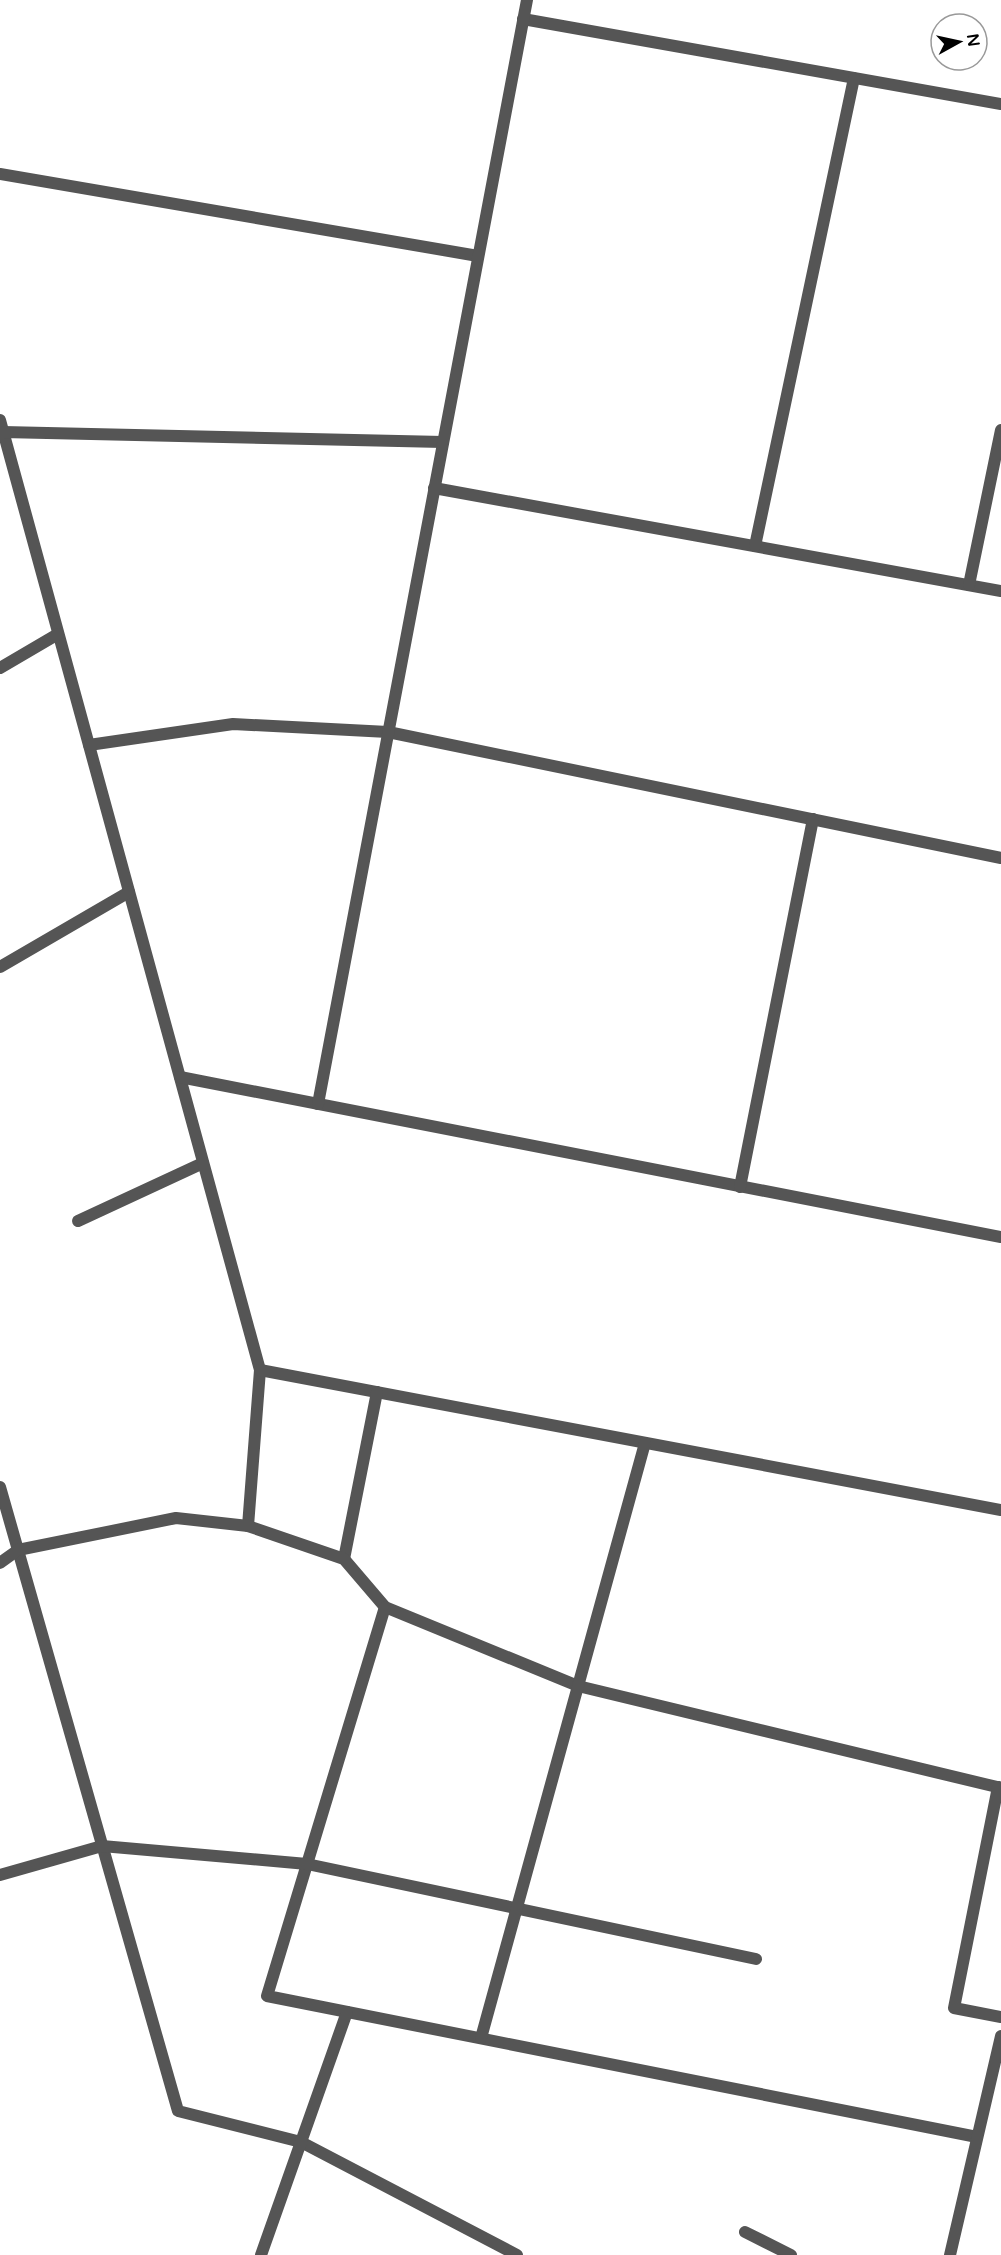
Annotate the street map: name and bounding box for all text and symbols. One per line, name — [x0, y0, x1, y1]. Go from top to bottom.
north arrow — [929, 12, 989, 72]
text: N — [962, 32, 984, 48]

